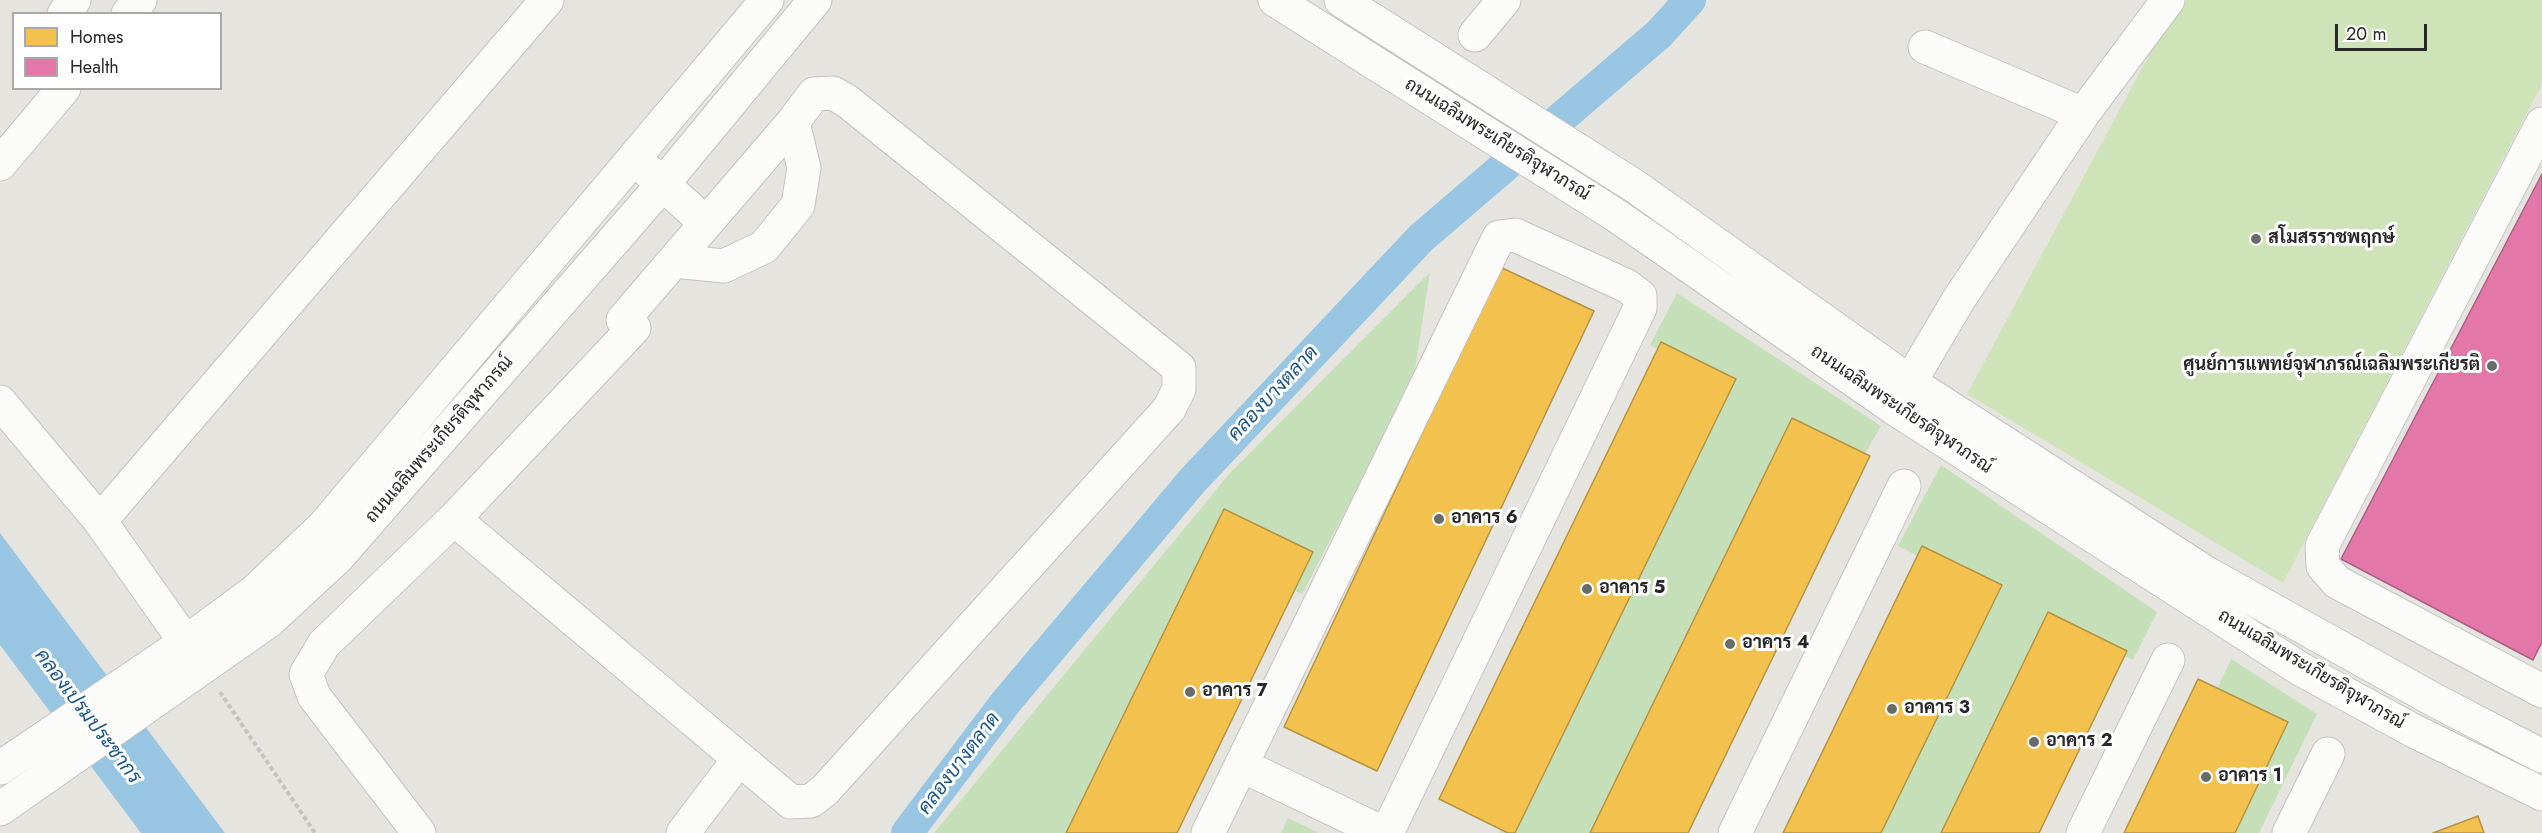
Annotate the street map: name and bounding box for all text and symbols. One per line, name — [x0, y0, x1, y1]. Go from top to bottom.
legend — [12, 12, 222, 90]
scale bar — [2338, 12, 2430, 50]
text: 20 m — [2346, 21, 2386, 47]
text: Homes — [70, 24, 123, 50]
text: Health — [70, 54, 119, 80]
street label: ถนนเฉลิมพระเกียรติจุฬาภรณ์ — [1400, 74, 1594, 206]
place label: สโมสรราชพฤกษ์ — [2268, 228, 2395, 250]
marker: สโมสรราชพฤกษ์ — [2249, 232, 2263, 246]
water label: คลองบางตลาด — [1224, 341, 1324, 447]
street label: ถนนเฉลิมพระเกียรติจุฬาภรณ์ — [1806, 341, 1996, 479]
street label: ถนนเฉลิมพระเกียรติจุฬาภรณ์ — [362, 352, 518, 528]
place label: ศูนย์การแพทย์จุฬาภรณ์เฉลิมพระเกียรติ — [2183, 355, 2480, 377]
marker: ศูนย์การแพทย์จุฬาภรณ์เฉลิมพระเกียรติ — [2485, 359, 2499, 373]
place label: อาคาร 6 — [1451, 508, 1518, 530]
marker: อาคาร 6 — [1432, 512, 1446, 526]
place label: อาคาร 5 — [1599, 578, 1665, 600]
marker: อาคาร 5 — [1580, 582, 1594, 596]
street label: ถนนเฉลิมพระเกียรติจุฬาภรณ์ — [2214, 606, 2408, 734]
place label: อาคาร 4 — [1742, 633, 1809, 655]
marker: อาคาร 4 — [1723, 637, 1737, 651]
water label: คลองเปรมประชากร — [29, 645, 145, 789]
place label: อาคาร 7 — [1202, 681, 1268, 703]
marker: อาคาร 7 — [1183, 685, 1197, 699]
place label: อาคาร 3 — [1904, 698, 1970, 720]
marker: อาคาร 3 — [1885, 702, 1899, 716]
water label: คลองบางตลาด — [914, 708, 1006, 820]
place label: อาคาร 2 — [2046, 731, 2113, 753]
marker: อาคาร 2 — [2027, 735, 2041, 749]
place label: อาคาร 1 — [2218, 766, 2282, 788]
marker: อาคาร 1 — [2199, 770, 2213, 784]

